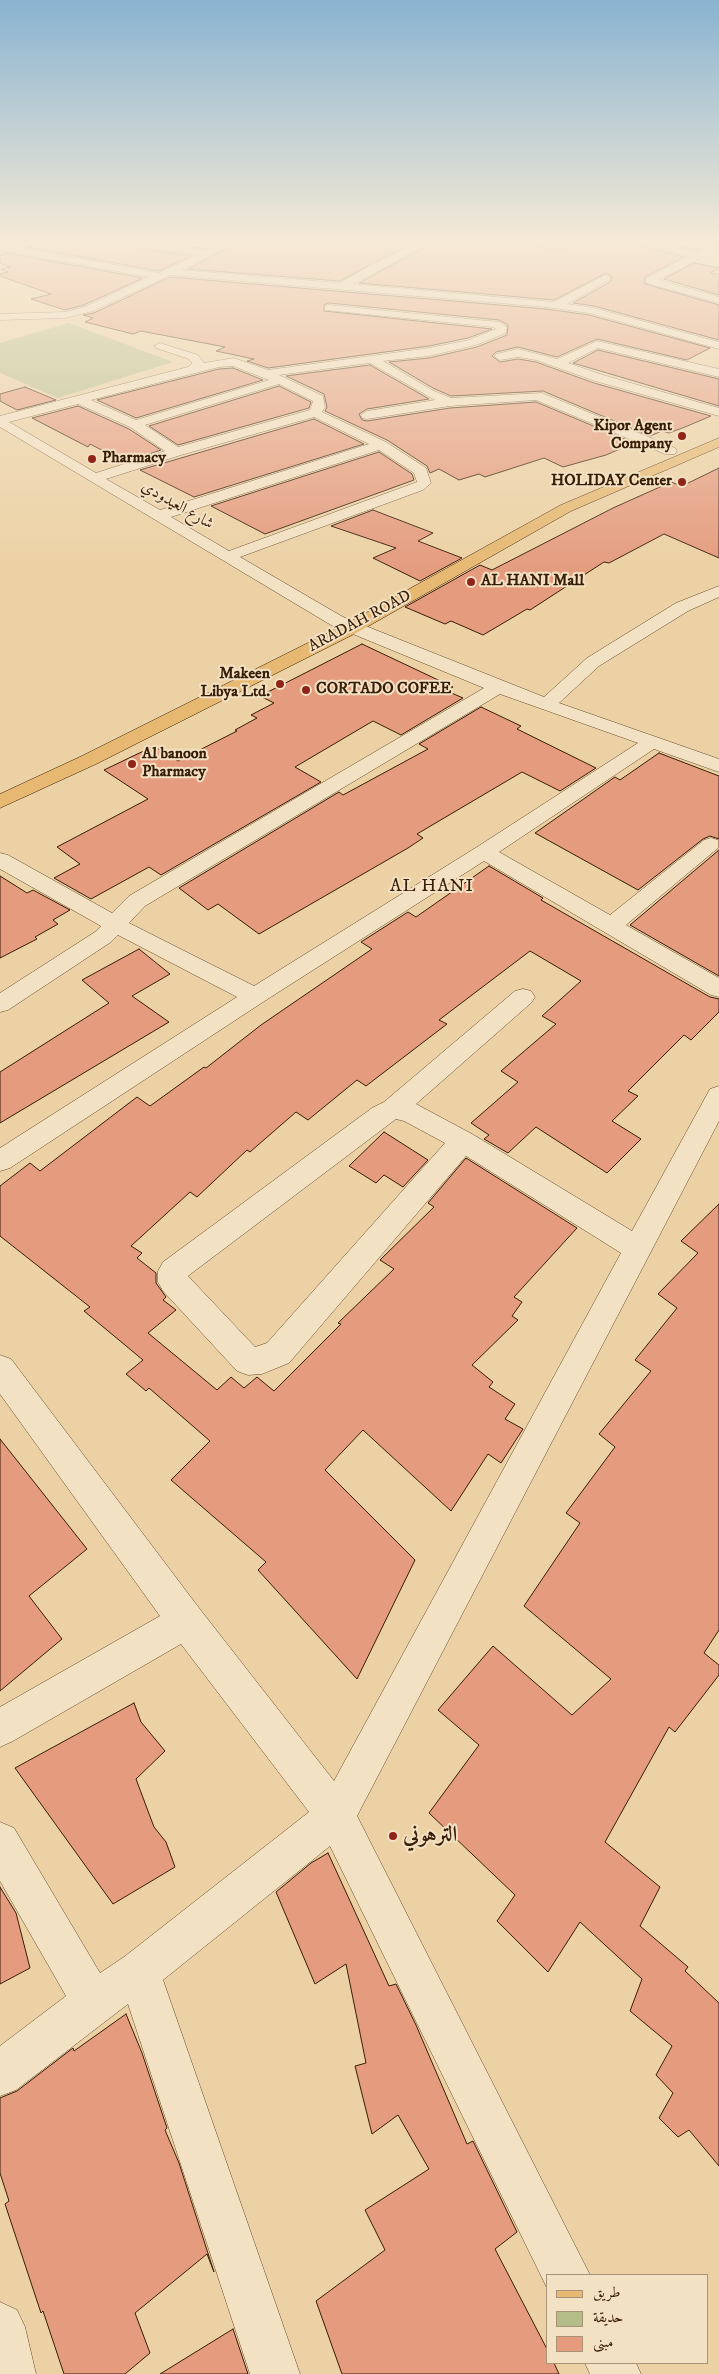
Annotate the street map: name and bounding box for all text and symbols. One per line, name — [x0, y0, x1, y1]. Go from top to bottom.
place label: Kipor Agent Company — [593, 417, 672, 455]
marker: Kipor Agent Company — [676, 430, 688, 442]
place label: Pharmacy — [102, 449, 166, 469]
marker: Pharmacy — [86, 453, 98, 465]
place label: HOLIDAY Center — [551, 472, 672, 492]
marker: HOLIDAY Center — [676, 476, 688, 488]
street label: شارع العيدودي — [137, 478, 217, 534]
place label: AL HANI Mall — [481, 572, 584, 592]
marker: AL HANI Mall — [465, 576, 477, 588]
street label: ARADAH ROAD — [305, 587, 415, 657]
place label: Makeen Libya Ltd. — [200, 665, 270, 703]
marker: Makeen Libya Ltd. — [274, 678, 286, 690]
place label: CORTADO COFEE — [316, 680, 451, 700]
marker: CORTADO COFEE — [300, 684, 312, 696]
place label: Al banoon Pharmacy — [142, 745, 207, 783]
marker: Al banoon Pharmacy — [126, 758, 138, 770]
district label: AL HANI — [389, 876, 475, 898]
place label: الترهوني — [403, 1823, 457, 1849]
marker: الترهوني — [387, 1830, 399, 1842]
legend — [546, 2274, 709, 2364]
text: طريق — [593, 2283, 620, 2302]
text: حديقة — [593, 2308, 623, 2327]
text: مبنى — [593, 2333, 613, 2352]

